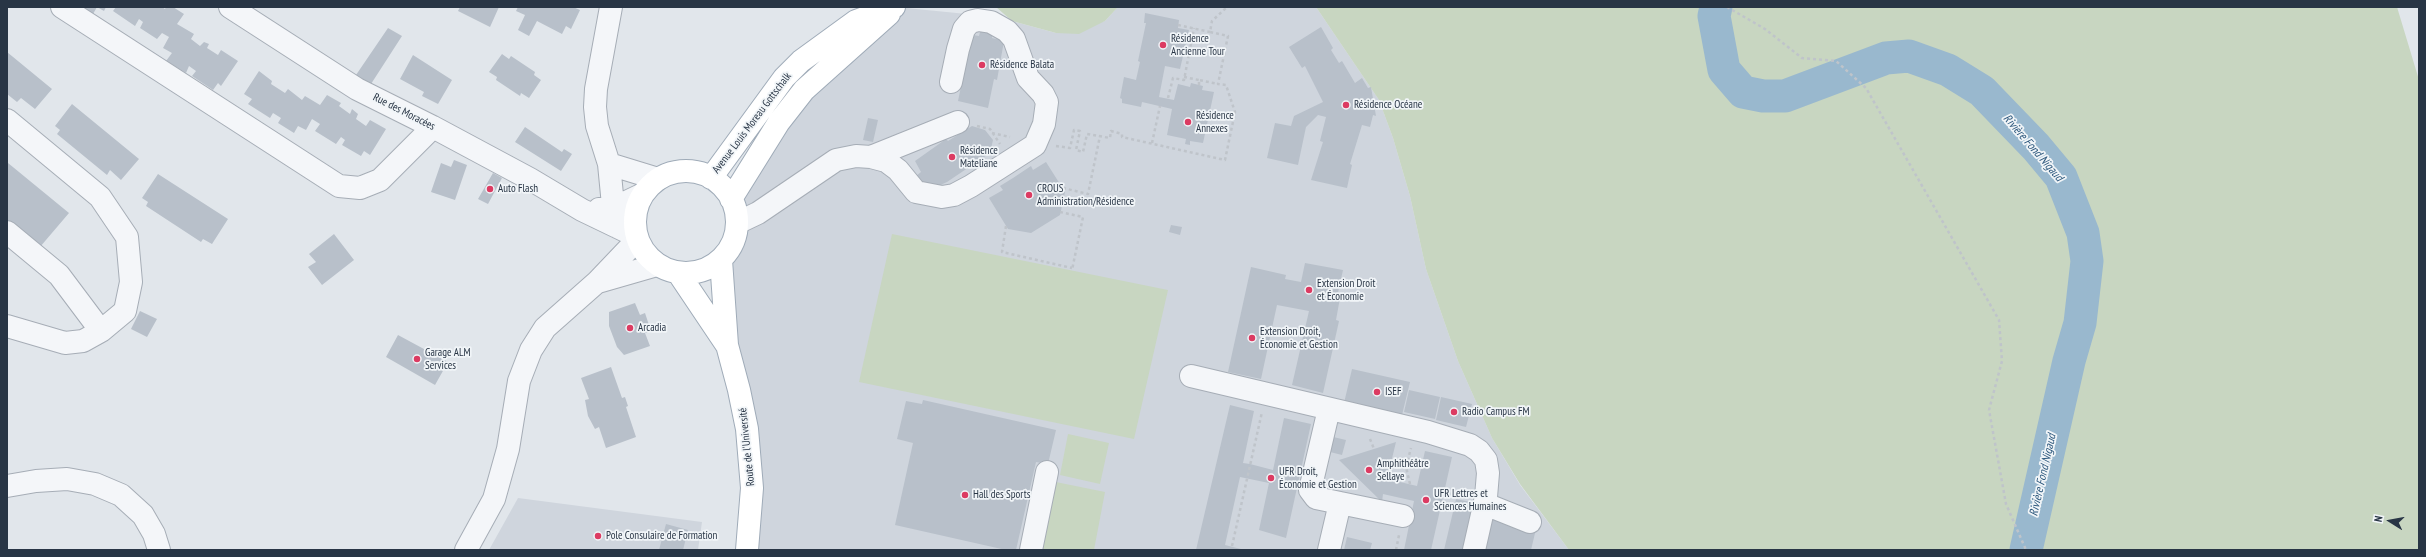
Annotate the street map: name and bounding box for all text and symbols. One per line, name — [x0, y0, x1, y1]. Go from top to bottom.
place label: Résidence Ancienne Tour — [1171, 32, 1225, 58]
marker: Résidence Ancienne Tour — [1158, 40, 1168, 50]
place label: Résidence Balata — [990, 58, 1054, 72]
marker: Résidence Balata — [977, 60, 987, 70]
street label: Avenue Louis Moreau Gottschalk — [710, 70, 794, 176]
street label: Rue des Moracées — [371, 91, 437, 133]
place label: Résidence Océane — [1354, 98, 1422, 112]
marker: Résidence Océane — [1341, 100, 1351, 110]
place label: Résidence Annexes — [1196, 109, 1234, 135]
water label: Rivière Fond Nigaud — [2000, 112, 2066, 184]
marker: Résidence Annexes — [1183, 117, 1193, 127]
place label: Résidence Mateliane — [960, 144, 998, 170]
marker: Résidence Mateliane — [947, 152, 957, 162]
place label: Auto Flash — [498, 182, 538, 196]
place label: CROUS Administration/Résidence — [1037, 182, 1134, 208]
marker: Auto Flash — [485, 184, 495, 194]
marker: CROUS Administration/Résidence — [1024, 190, 1034, 200]
place label: Extension Droit et Économie — [1317, 277, 1376, 303]
marker: Extension Droit et Économie — [1304, 285, 1314, 295]
place label: Arcadia — [638, 321, 666, 335]
marker: Arcadia — [625, 323, 635, 333]
place label: Extension Droit, Économie et Gestion — [1260, 325, 1338, 351]
marker: Extension Droit, Économie et Gestion — [1247, 333, 1257, 343]
place label: Garage ALM Services — [425, 346, 471, 372]
marker: Garage ALM Services — [412, 354, 422, 364]
place label: ISEF — [1385, 385, 1402, 399]
marker: ISEF — [1372, 387, 1382, 397]
place label: Radio Campus FM — [1462, 405, 1530, 419]
street label: Route de l'Université — [736, 407, 758, 487]
marker: Radio Campus FM — [1449, 407, 1459, 417]
water label: Rivière Fond Nigaud — [2027, 432, 2059, 518]
place label: Amphithéâtre Sellaye — [1377, 457, 1429, 483]
place label: UFR Droit, Économie et Gestion — [1279, 465, 1357, 491]
marker: Amphithéâtre Sellaye — [1364, 465, 1374, 475]
marker: UFR Droit, Économie et Gestion — [1266, 473, 1276, 483]
place label: UFR Lettres et Sciences Humaines — [1434, 487, 1506, 513]
place label: Hall des Sports — [973, 488, 1030, 502]
marker: Hall des Sports — [960, 490, 970, 500]
marker: UFR Lettres et Sciences Humaines — [1421, 495, 1431, 505]
north arrow — [2370, 501, 2410, 541]
text: N — [2371, 514, 2386, 523]
place label: Pole Consulaire de Formation — [606, 529, 717, 543]
marker: Pole Consulaire de Formation — [593, 531, 603, 541]

